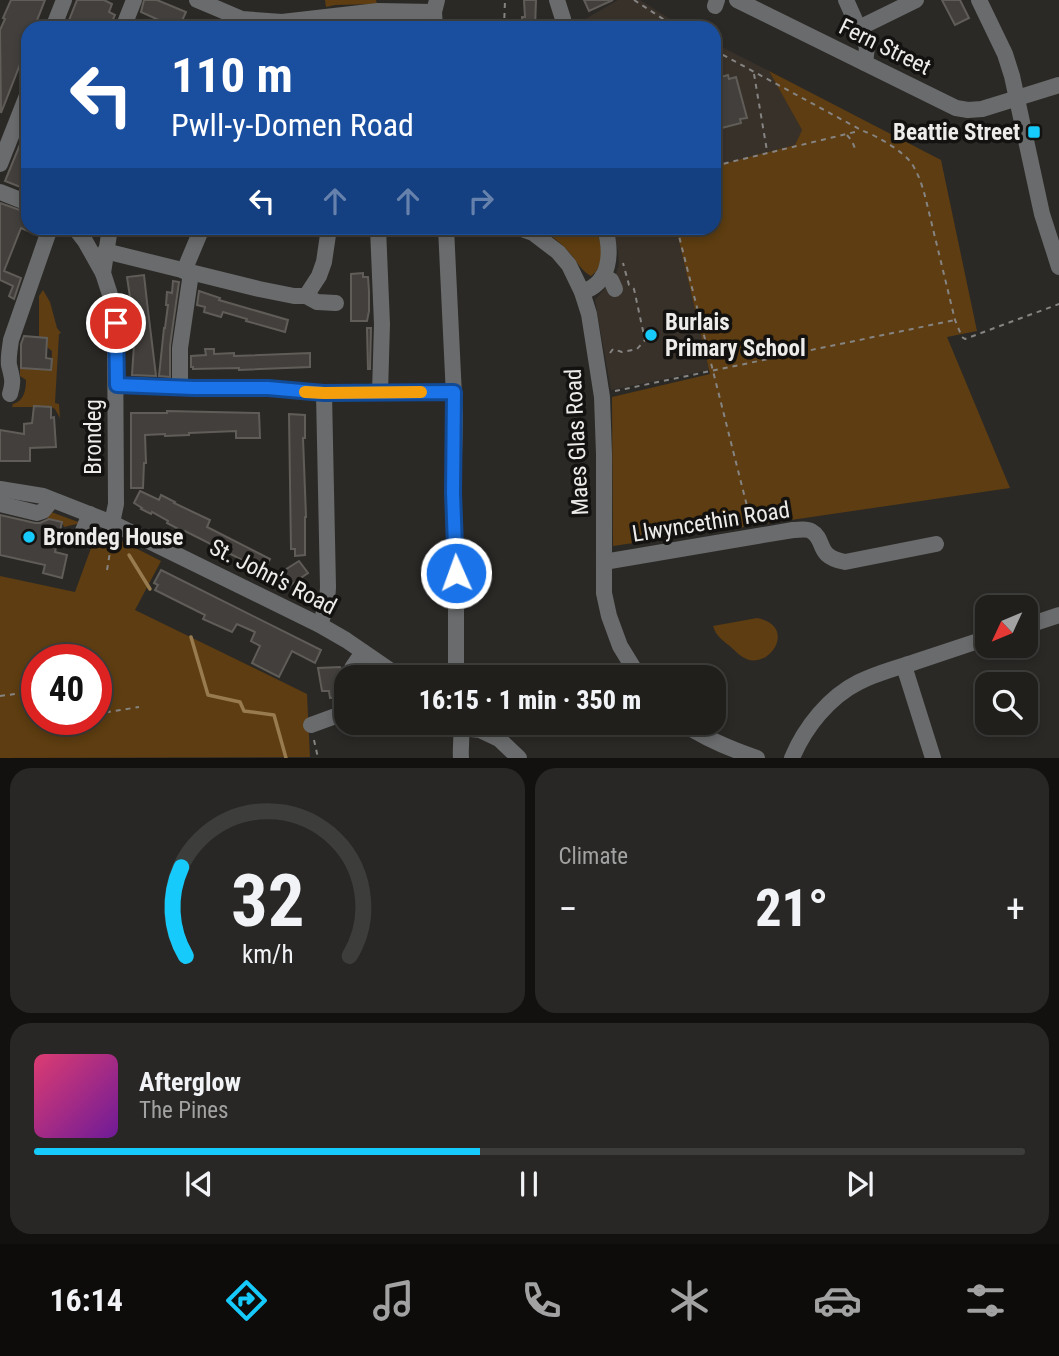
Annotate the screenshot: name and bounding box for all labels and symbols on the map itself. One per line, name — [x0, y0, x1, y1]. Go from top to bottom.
street label: Fern Street — [835, 13, 935, 81]
place label: Beattie Street — [893, 119, 1020, 146]
marker: Beattie Street — [1026, 124, 1042, 140]
pin — [86, 293, 146, 353]
place label: Burlais Primary School — [665, 309, 806, 362]
marker: Burlais Primary School — [643, 327, 659, 343]
street label: Maes Glas Road — [560, 368, 594, 516]
street label: Brondeg — [80, 399, 107, 475]
street label: Llwyncethin Road — [630, 496, 792, 548]
place label: Brondeg House — [43, 524, 184, 551]
marker: Brondeg House — [21, 529, 37, 545]
street label: St. John's Road — [205, 533, 341, 621]
position arrow — [419, 536, 493, 610]
north arrow — [975, 595, 1038, 658]
speed limit sign: 40 — [21, 644, 112, 735]

